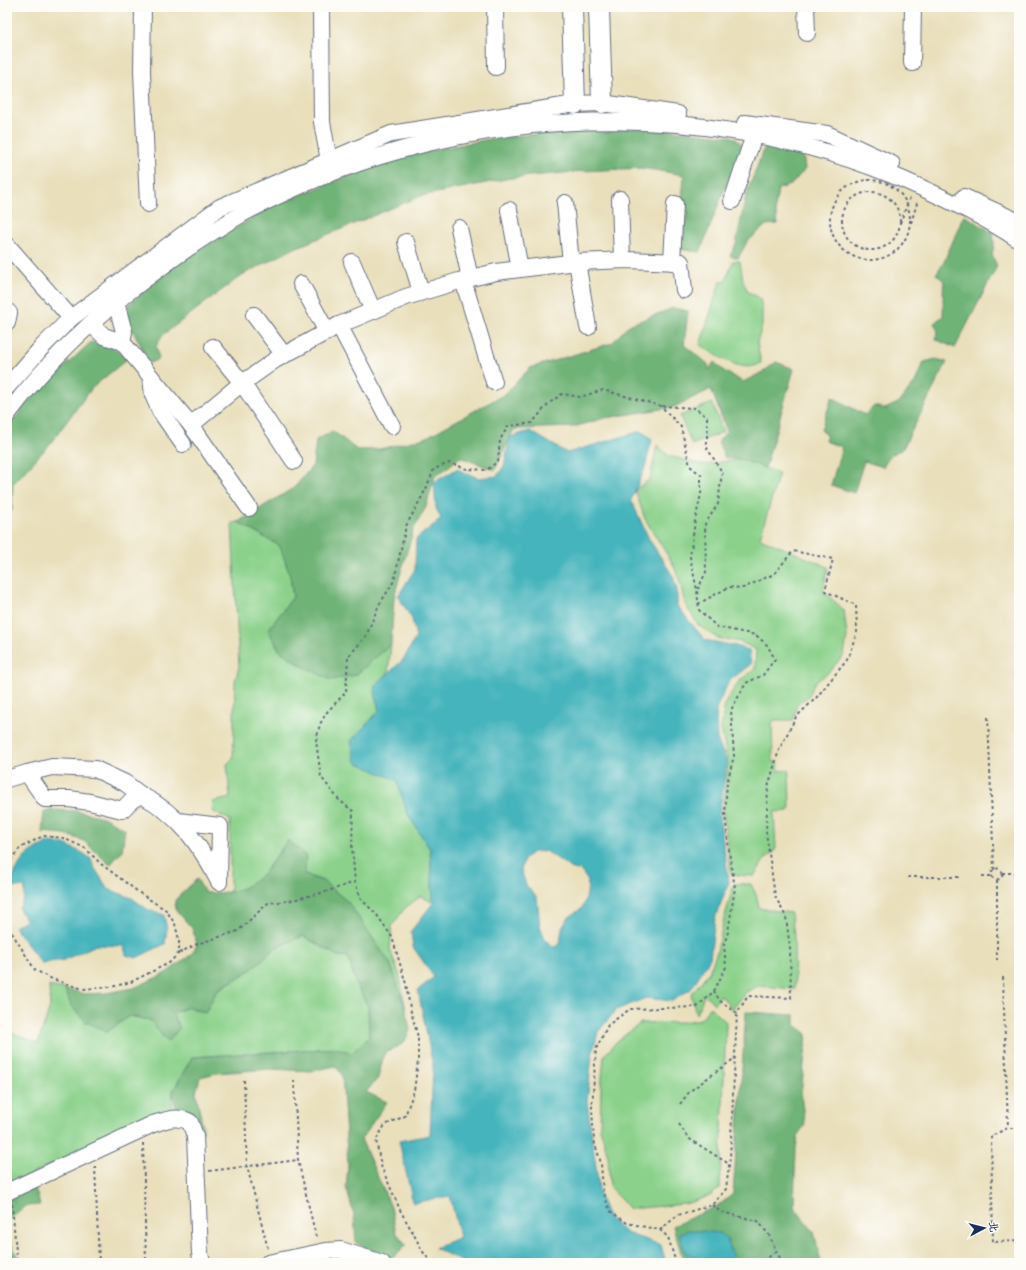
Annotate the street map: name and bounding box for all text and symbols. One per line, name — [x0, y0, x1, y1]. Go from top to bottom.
north arrow — [964, 1208, 1004, 1248]
text: 北 — [986, 1221, 1001, 1233]

